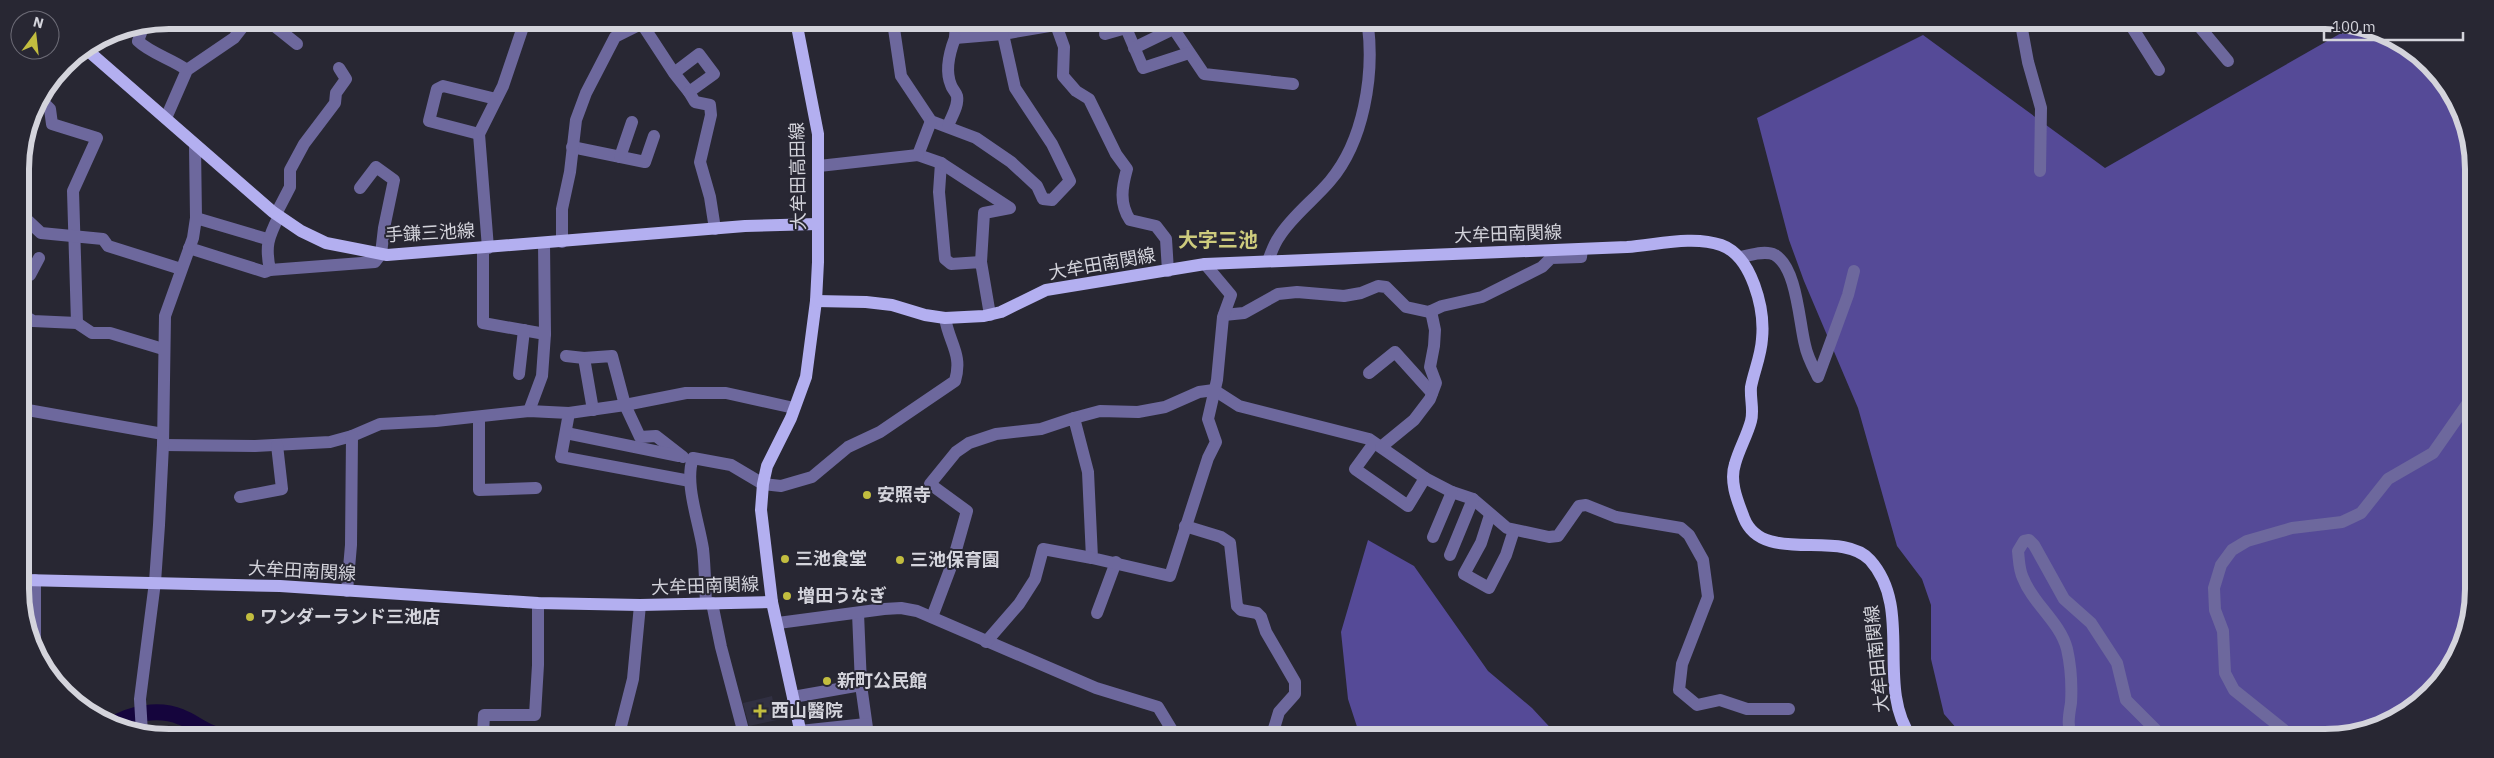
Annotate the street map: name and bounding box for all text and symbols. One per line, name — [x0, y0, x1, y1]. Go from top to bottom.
north arrow — [10, 10, 60, 60]
scale bar — [2324, 10, 2463, 42]
text: N — [31, 12, 46, 32]
text: 100 m — [2332, 17, 2376, 36]
street label: 大牟田高田線 — [785, 122, 810, 230]
street label: 手鎌三池線 — [384, 219, 476, 246]
street label: 大牟田南関線 — [1454, 220, 1562, 247]
district label: 大字三池 — [1178, 226, 1258, 253]
street label: 大牟田南関線 — [1047, 243, 1157, 284]
place label: 安照寺 — [877, 483, 931, 506]
marker: 安照寺 — [861, 489, 873, 501]
place label: 三池食堂 — [795, 547, 867, 570]
place label: 三池保育園 — [910, 548, 1000, 571]
marker: 三池食堂 — [779, 553, 791, 565]
marker: 三池保育園 — [894, 554, 906, 566]
street label: 大牟田南関線 — [247, 556, 357, 585]
street label: 大牟田南関線 — [651, 572, 759, 599]
place label: 増田うなぎ — [797, 584, 887, 607]
marker: 増田うなぎ — [781, 590, 793, 602]
street label: 大牟田南関線 — [1859, 604, 1894, 714]
place label: ワンダーランド三池店 — [260, 605, 440, 628]
marker: ワンダーランド三池店 — [244, 611, 256, 623]
place label: 新町公民館 — [837, 669, 927, 692]
marker: 新町公民館 — [821, 675, 833, 687]
place label: 西山醫院 — [771, 699, 843, 722]
marker: 西山醫院 — [753, 704, 767, 718]

